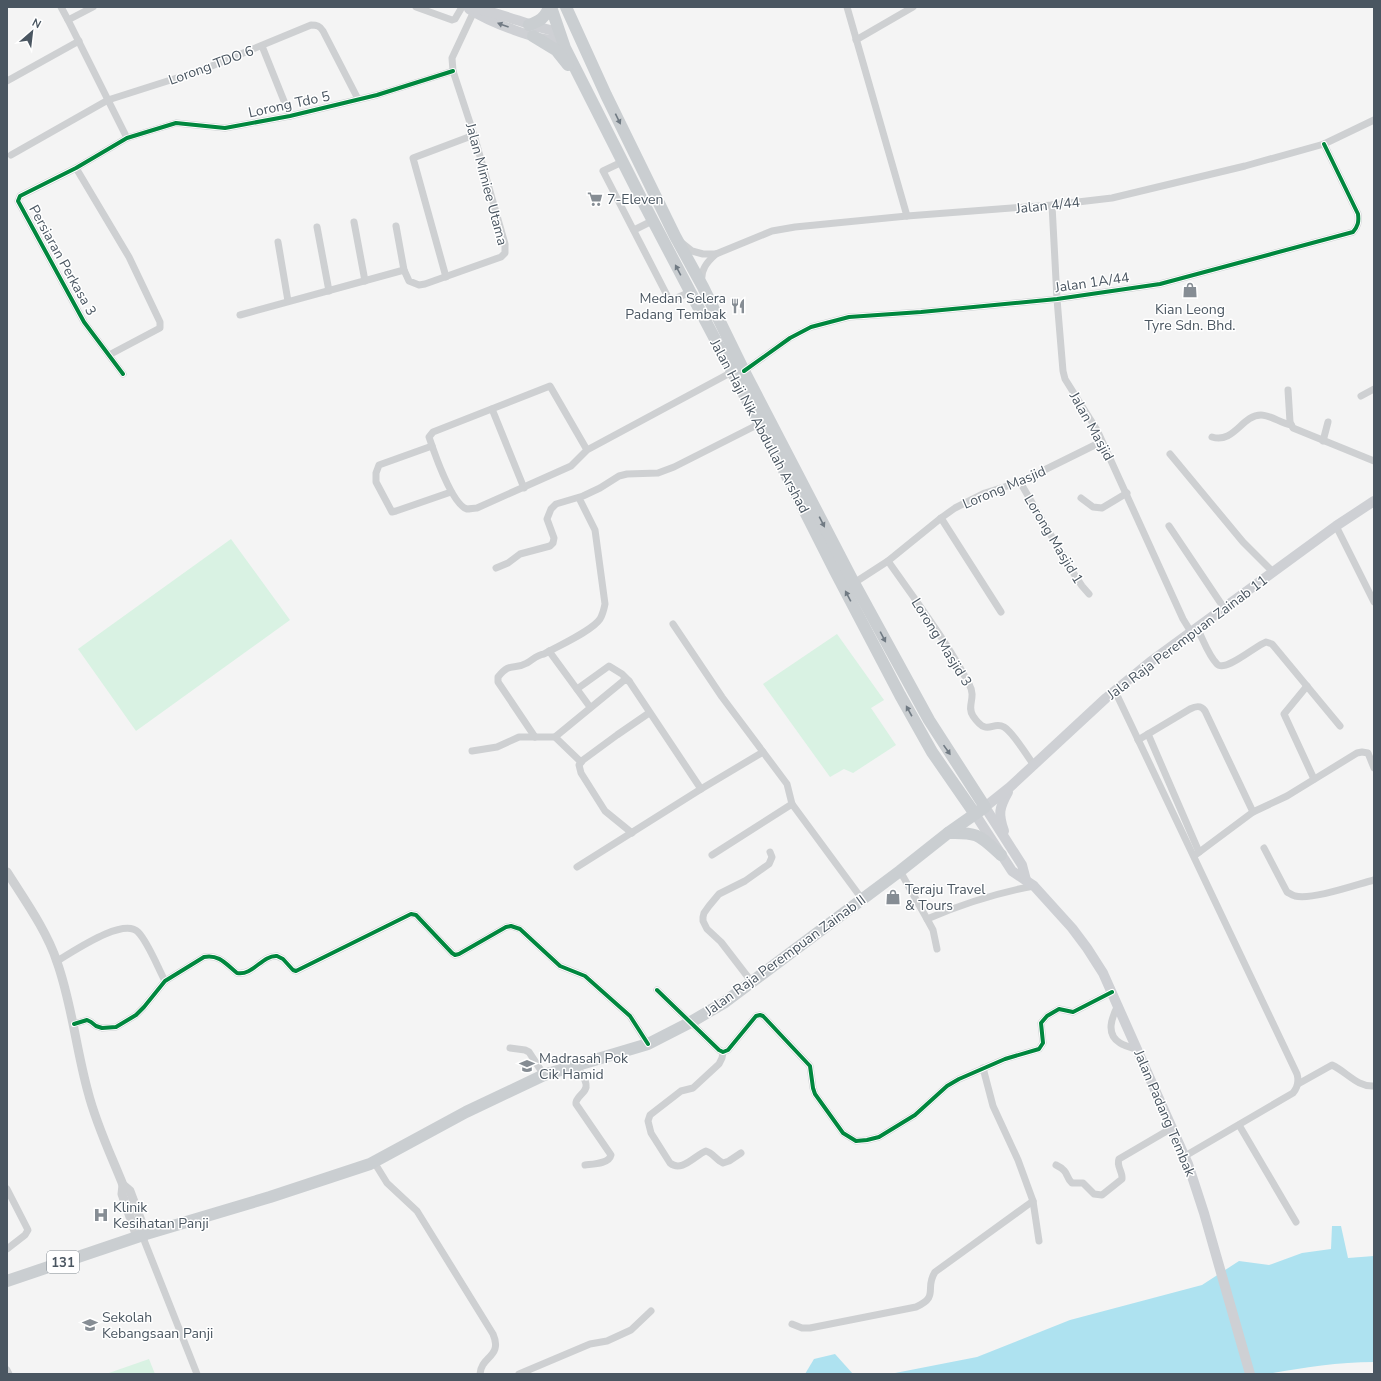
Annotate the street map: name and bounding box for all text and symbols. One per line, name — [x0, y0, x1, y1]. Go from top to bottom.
north arrow — [12, 12, 52, 52]
text: N — [29, 15, 44, 32]
one-way arrow — [496, 22, 508, 28]
street label: Lorong TDO 6 — [166, 41, 256, 90]
street label: Lorong Tdo 5 — [246, 87, 332, 122]
one-way arrow — [615, 113, 621, 124]
street label: Jalan Mimiee Utama — [461, 120, 512, 247]
supermarket icon: 7-Eleven — [586, 190, 604, 208]
place label: 7-Eleven — [607, 190, 663, 209]
street label: Jalan 4/44 — [1014, 193, 1081, 218]
street label: Persiaran Perkasa 3 — [24, 202, 101, 319]
one-way arrow — [675, 264, 681, 275]
street label: Jalan 1A/44 — [1053, 268, 1130, 297]
shop icon: Kian Leong Tyre Sdn. Bhd. — [1181, 281, 1199, 299]
place label: Medan Selera Padang Tembak — [625, 289, 727, 324]
restaurant icon: Medan Selera Padang Tembak — [729, 297, 747, 315]
place label: Kian Leong Tyre Sdn. Bhd. — [1145, 300, 1235, 335]
street label: Jalan Haji Nik Abdullah Arshad — [705, 335, 814, 517]
street label: Jalan Masjid — [1064, 388, 1118, 464]
street label: Lorong Masjid — [960, 461, 1049, 514]
street label: Lorong Masjid 1 — [1020, 491, 1088, 587]
one-way arrow — [819, 516, 826, 527]
street label: Jala Raja Perempuan Zainab 11 — [1102, 571, 1271, 705]
one-way arrow — [845, 590, 851, 602]
street label: Lorong Masjid 3 — [907, 595, 976, 690]
one-way arrow — [880, 631, 887, 642]
one-way arrow — [905, 705, 912, 717]
one-way arrow — [943, 744, 951, 755]
place label: Teraju Travel & Tours — [905, 880, 986, 915]
shop icon: Teraju Travel & Tours — [884, 888, 902, 906]
street label: Jalan Raja Perempuan Zainab II — [700, 891, 870, 1021]
street label: Jalan Padang Tembak — [1129, 1046, 1200, 1180]
place label: Madrasah Pok Cik Hamid — [539, 1049, 629, 1084]
school or university icon: Madrasah Pok Cik Hamid — [518, 1057, 536, 1075]
place label: Klinik Kesihatan Panji — [113, 1198, 209, 1233]
hospital icon: Klinik Kesihatan Panji — [92, 1206, 110, 1224]
road number: 131 — [47, 1251, 79, 1273]
place label: Sekolah Kebangsaan Panji — [102, 1308, 213, 1343]
school or university icon: Sekolah Kebangsaan Panji — [81, 1316, 99, 1334]

